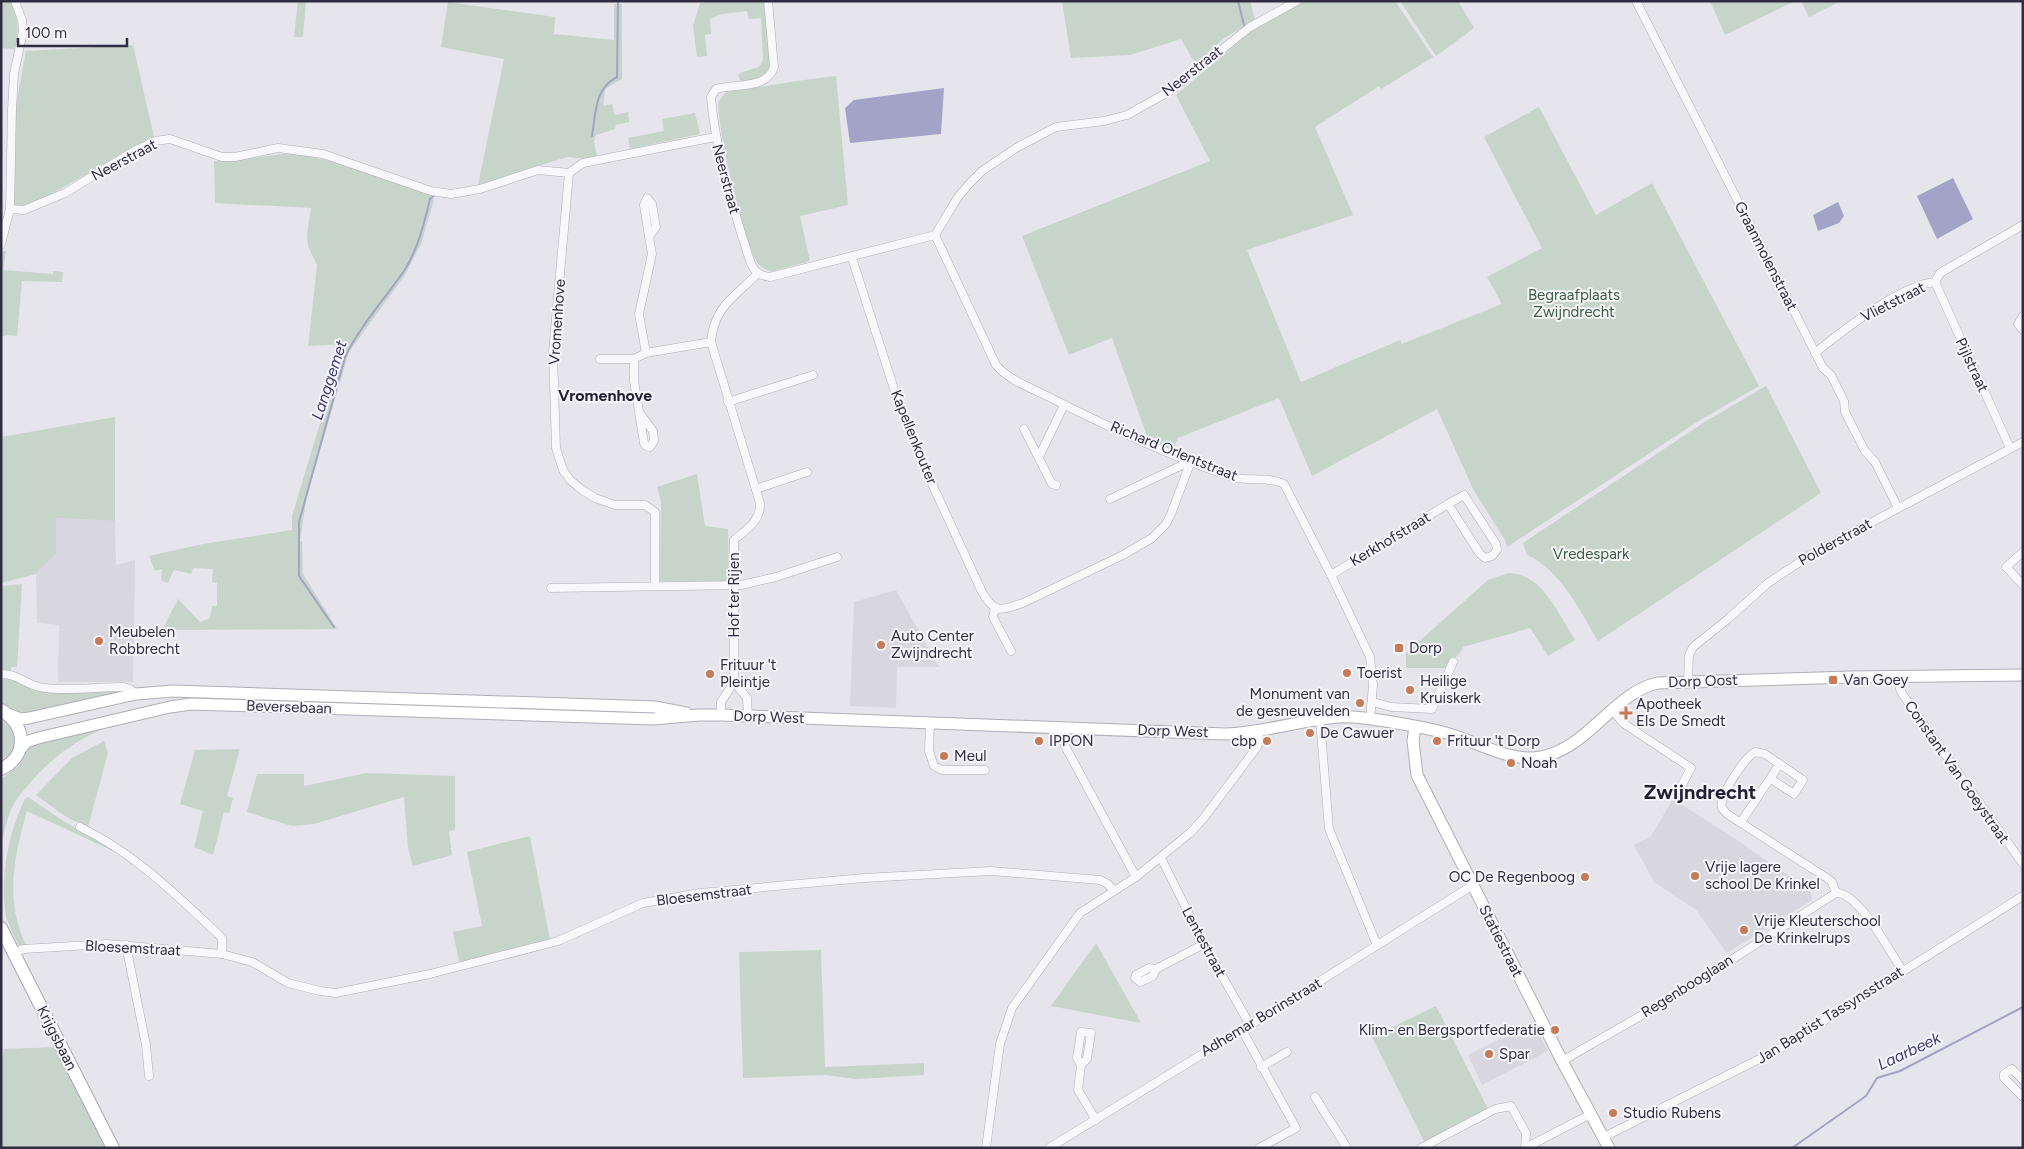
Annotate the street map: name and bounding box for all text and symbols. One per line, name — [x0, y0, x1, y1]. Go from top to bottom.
scale bar — [18, 15, 126, 47]
text: 100 m — [25, 24, 67, 42]
street label: Neerstraat — [1158, 42, 1226, 100]
street label: Neerstraat — [88, 135, 160, 185]
street label: Neerstraat — [708, 142, 744, 216]
street label: Graanmolenstraat — [1731, 198, 1801, 314]
street label: Vromenhove — [545, 278, 569, 366]
street label: Vlietstraat — [1858, 278, 1928, 326]
park label: Begraafplaats Zwijndrecht — [1528, 286, 1620, 321]
street label: Pijlstraat — [1952, 335, 1993, 395]
water label: Langgemet — [307, 337, 351, 422]
district label: Vromenhove — [558, 386, 652, 405]
street label: Kapellenkouter — [887, 387, 941, 487]
street label: Richard Orlentstraat — [1108, 417, 1240, 485]
street label: Kerkhofstraat — [1346, 508, 1434, 570]
street label: Polderstraat — [1795, 514, 1875, 570]
park label: Vredespark — [1553, 545, 1630, 563]
street label: Hof ter Rijen — [725, 552, 743, 638]
place label: Meubelen Robbrecht — [109, 623, 180, 658]
place label: Auto Center Zwijndrecht — [891, 627, 974, 662]
marker: Meubelen Robbrecht — [93, 635, 105, 647]
marker: Auto Center Zwijndrecht — [875, 639, 887, 651]
place label: Dorp — [1409, 639, 1442, 657]
marker: Dorp — [1393, 642, 1405, 654]
place label: Frituur 't Pleintje — [720, 656, 777, 691]
place label: Toerist — [1357, 664, 1403, 682]
marker: Toerist — [1341, 667, 1353, 679]
marker: Frituur 't Pleintje — [704, 668, 716, 680]
street label: Dorp Oost — [1668, 671, 1738, 691]
place label: Van Goey — [1843, 671, 1909, 689]
place label: Heilige Kruiskerk — [1420, 672, 1481, 707]
marker: Van Goey — [1827, 674, 1839, 686]
marker: Heilige Kruiskerk — [1404, 684, 1416, 696]
place label: Monument van de gesneuvelden — [1236, 685, 1350, 720]
place label: Apotheek Els De Smedt — [1636, 695, 1726, 730]
street label: Beversebaan — [246, 697, 332, 717]
marker: Monument van de gesneuvelden — [1354, 697, 1366, 709]
street label: Constant Van Goeystraat — [1901, 697, 2013, 847]
street label: Dorp West — [733, 707, 805, 727]
marker: Apotheek Els De Smedt — [1620, 707, 1632, 719]
street label: Dorp West — [1137, 721, 1209, 741]
place label: De Cawuer — [1320, 724, 1394, 742]
marker: De Cawuer — [1304, 727, 1316, 739]
place label: IPPON — [1049, 732, 1094, 750]
place label: cbp — [1231, 732, 1257, 750]
place label: Frituur 't Dorp — [1447, 732, 1540, 750]
marker: IPPON — [1033, 735, 1045, 747]
marker: cbp — [1261, 735, 1273, 747]
marker: Frituur 't Dorp — [1431, 735, 1443, 747]
place label: Meul — [954, 747, 987, 765]
marker: Meul — [938, 750, 950, 762]
place label: Noah — [1521, 754, 1557, 772]
marker: Noah — [1505, 757, 1517, 769]
district label: Zwijndrecht — [1644, 780, 1756, 804]
place label: Vrije lagere school De Krinkel — [1705, 858, 1820, 893]
place label: OC De Regenboog — [1449, 868, 1575, 886]
marker: Vrije lagere school De Krinkel — [1689, 870, 1701, 882]
marker: OC De Regenboog — [1579, 871, 1591, 883]
street label: Bloesemstraat — [655, 880, 753, 910]
street label: Statiestraat — [1475, 902, 1527, 980]
street label: Lentestraat — [1178, 904, 1230, 980]
place label: Vrije Kleuterschool De Krinkelrups — [1754, 912, 1881, 947]
marker: Vrije Kleuterschool De Krinkelrups — [1738, 924, 1750, 936]
street label: Bloesemstraat — [85, 936, 182, 960]
street label: Regenbooglaan — [1638, 951, 1736, 1021]
street label: Jan Baptist Tassynsstraat — [1753, 962, 1907, 1068]
street label: Adhemar Borinstraat — [1197, 974, 1325, 1060]
street label: Krijgsbaan — [33, 1003, 81, 1073]
place label: Klim- en Bergsportfederatie — [1359, 1021, 1545, 1039]
marker: Klim- en Bergsportfederatie — [1549, 1024, 1561, 1036]
water label: Laarbeek — [1875, 1028, 1945, 1074]
place label: Spar — [1499, 1045, 1530, 1063]
marker: Spar — [1483, 1048, 1495, 1060]
place label: Studio Rubens — [1623, 1104, 1721, 1122]
marker: Studio Rubens — [1607, 1107, 1619, 1119]

